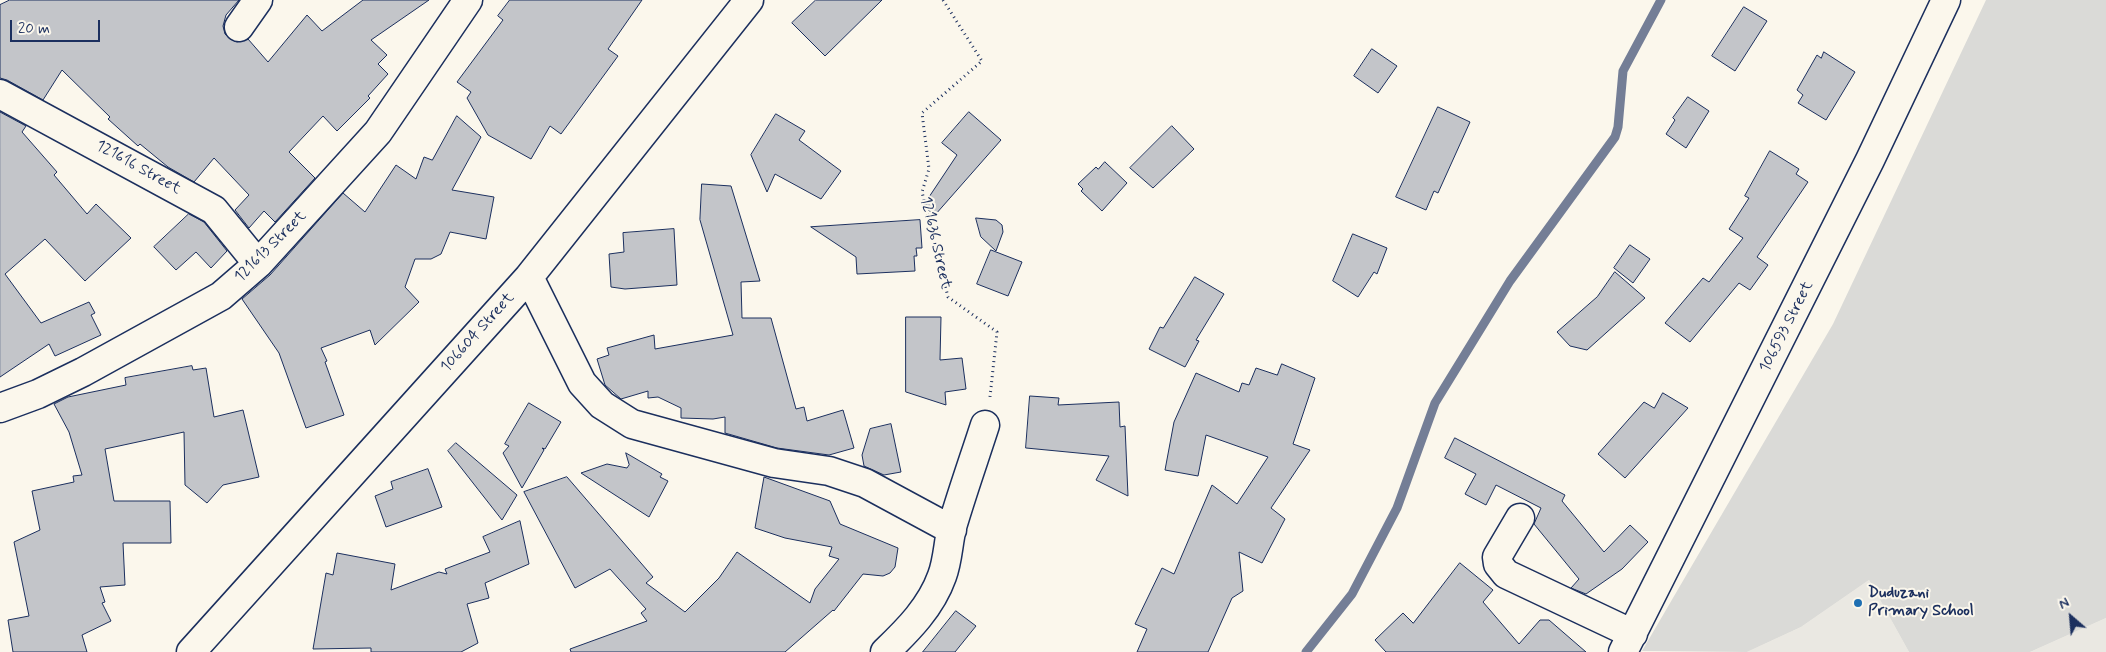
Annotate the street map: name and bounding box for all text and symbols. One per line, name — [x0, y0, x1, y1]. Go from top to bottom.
scale bar — [12, 10, 102, 42]
text: 20 m — [18, 19, 50, 39]
street label: 121616 Street — [92, 137, 184, 199]
street label: 121636 Street — [915, 195, 955, 291]
street label: 121613 Street — [231, 207, 311, 287]
street label: 106593 Street — [1756, 278, 1818, 376]
street label: 106604 Street — [437, 289, 519, 377]
place label: Duduzani Primary School — [1868, 584, 1974, 622]
north arrow — [2046, 592, 2096, 642]
text: N — [2056, 594, 2072, 614]
marker: Duduzani Primary School — [1852, 597, 1864, 609]

